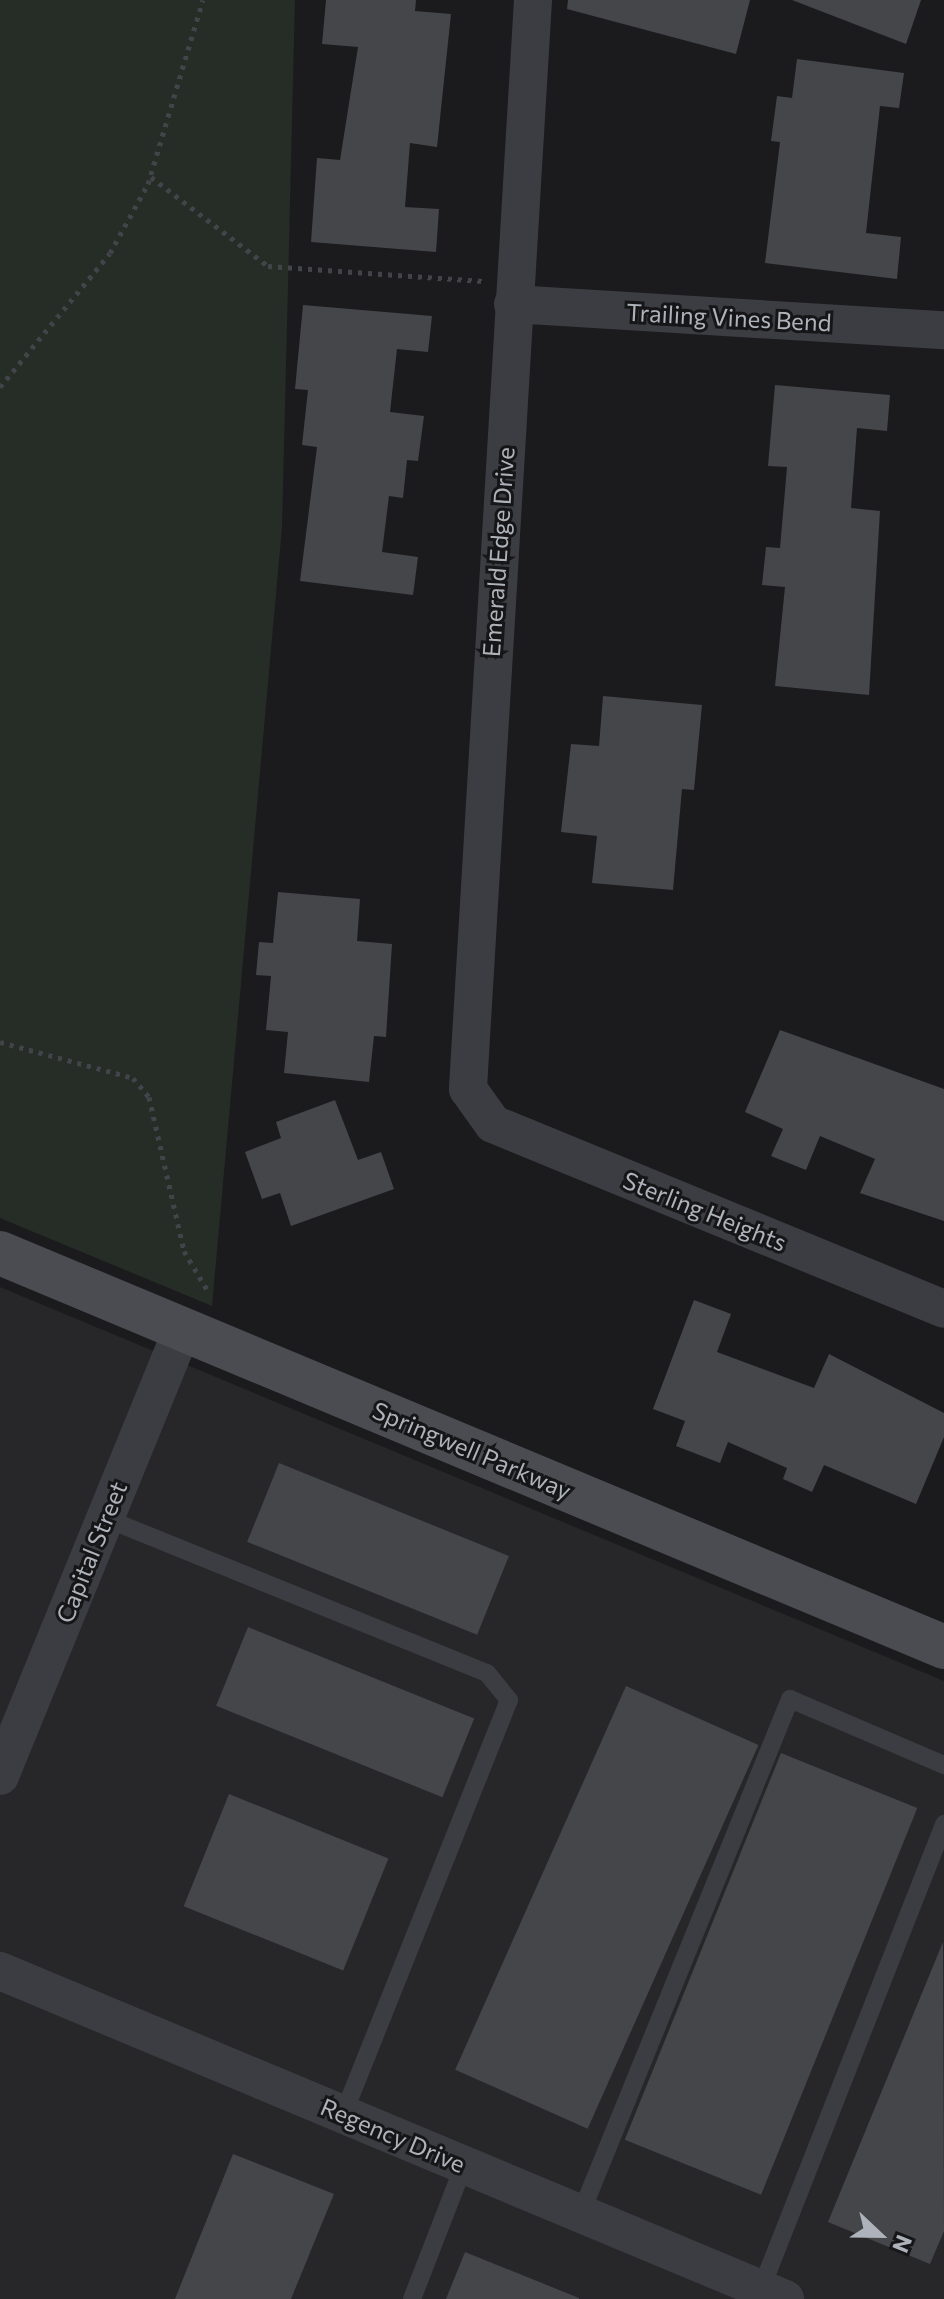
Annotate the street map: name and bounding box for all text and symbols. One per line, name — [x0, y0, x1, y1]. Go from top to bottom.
street label: Trailing Vines Bend — [626, 297, 832, 337]
street label: Emerald Edge Drive — [476, 446, 520, 658]
street label: Sterling Heights — [619, 1165, 791, 1257]
street label: Springwell Parkway — [368, 1395, 576, 1505]
street label: Capital Street — [50, 1477, 132, 1627]
street label: Regency Drive — [316, 2092, 470, 2178]
north arrow — [840, 2195, 920, 2275]
text: N — [887, 2231, 918, 2257]

